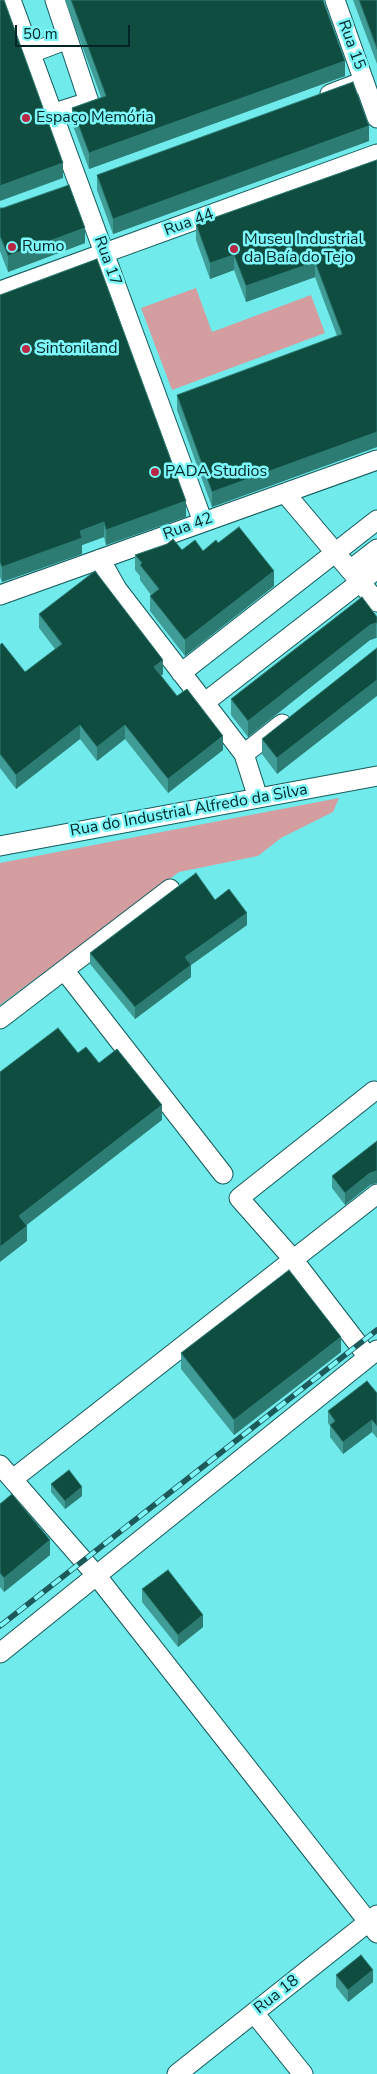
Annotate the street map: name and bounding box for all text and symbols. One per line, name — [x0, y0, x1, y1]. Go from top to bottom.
scale bar — [18, 15, 132, 47]
street label: Rua 15 — [333, 18, 369, 72]
text: 50 m — [23, 24, 58, 44]
place label: Espaço Memória — [36, 108, 154, 128]
marker: Espaço Memória — [20, 112, 32, 124]
street label: Rua 44 — [162, 205, 216, 241]
place label: Museu Industrial da Baía do Tejo — [244, 230, 363, 268]
street label: Rua 17 — [89, 234, 125, 288]
place label: Rumo — [22, 237, 64, 257]
marker: Rumo — [6, 241, 18, 253]
marker: Museu Industrial da Baía do Tejo — [228, 243, 240, 255]
place label: Sintoniland — [36, 339, 117, 359]
marker: Sintoniland — [20, 343, 32, 355]
place label: PADA Studios — [165, 462, 267, 482]
marker: PADA Studios — [149, 466, 161, 478]
street label: Rua 42 — [161, 509, 215, 545]
street label: Rua do Industrial Alfredo da Silva — [69, 781, 309, 841]
street label: Rua 18 — [251, 1972, 303, 2018]

